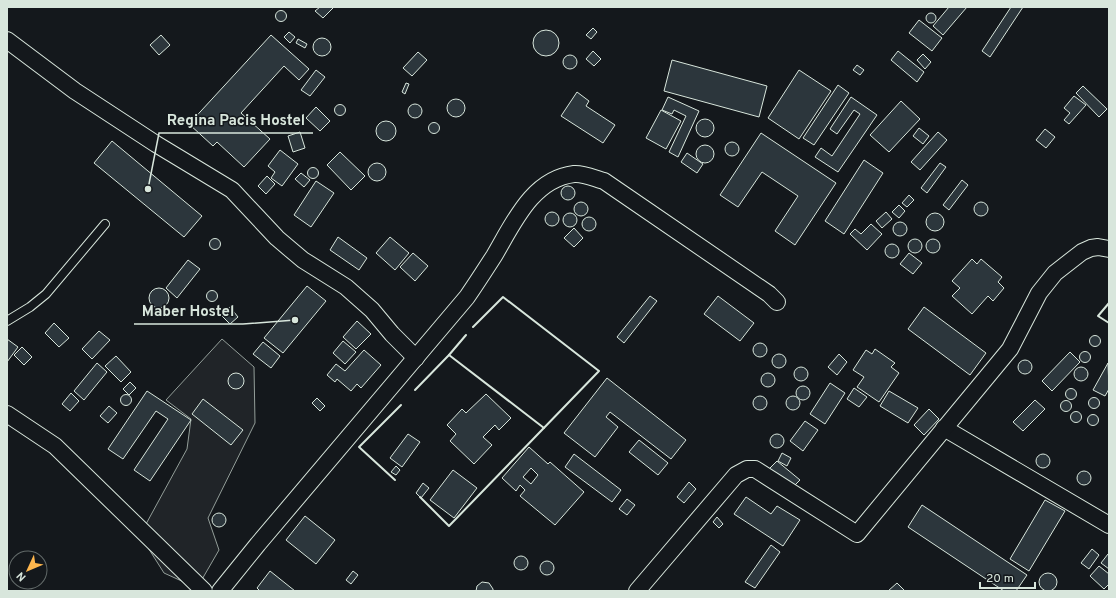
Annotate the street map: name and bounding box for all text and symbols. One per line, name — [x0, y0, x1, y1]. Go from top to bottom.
callout: Regina Pacis Hostel — [159, 106, 313, 133]
text: Regina Pacis Hostel — [167, 112, 305, 131]
callout: Maber Hostel — [134, 297, 243, 324]
text: Maber Hostel — [142, 303, 234, 322]
north arrow — [8, 550, 48, 590]
scale bar — [980, 564, 1035, 590]
text: N — [14, 569, 29, 584]
text: 20 m — [986, 571, 1014, 587]

